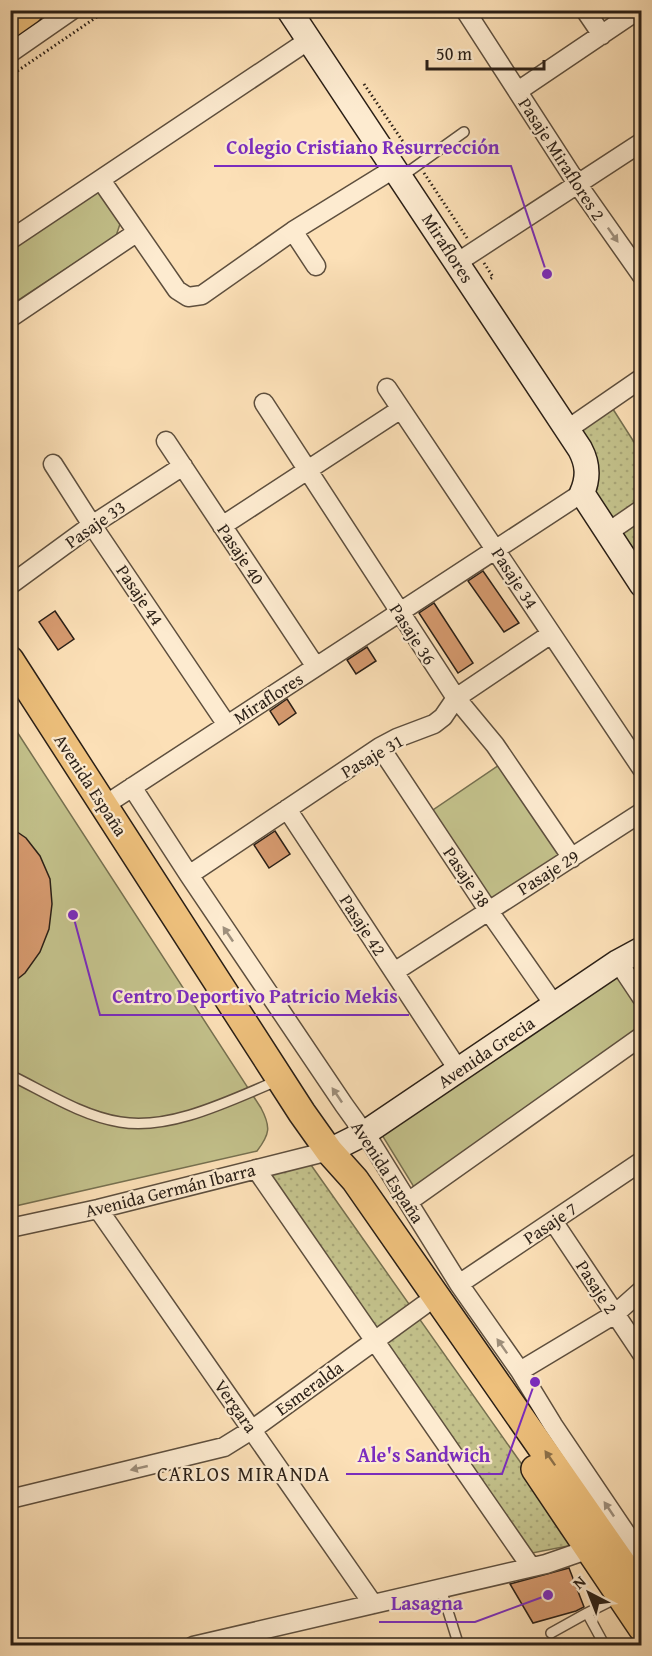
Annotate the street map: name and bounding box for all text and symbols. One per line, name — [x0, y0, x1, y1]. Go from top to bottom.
scale bar — [427, 33, 544, 71]
text: 50 m — [436, 40, 472, 67]
street label: Pasaje Miraflores 2 — [512, 92, 612, 226]
callout: Colegio Cristiano Resurrección — [214, 128, 511, 166]
text: Colegio Cristiano Resurrección — [226, 132, 500, 161]
street label: Miraflores — [415, 208, 481, 288]
one-way arrow — [607, 226, 619, 242]
street label: Pasaje 33 — [59, 493, 131, 555]
street label: Pasaje 40 — [211, 518, 272, 590]
street label: Pasaje 34 — [485, 542, 545, 614]
street label: Pasaje 44 — [110, 559, 170, 631]
street label: Pasaje 36 — [383, 598, 443, 670]
street label: Miraflores — [228, 665, 308, 731]
street label: Pasaje 31 — [336, 727, 408, 785]
street label: Avenida España — [48, 728, 135, 842]
street label: Pasaje 38 — [437, 841, 497, 913]
street label: Pasaje 29 — [512, 842, 584, 902]
street label: Pasaje 42 — [333, 889, 393, 961]
one-way arrow — [222, 926, 234, 942]
callout: Centro Deportivo Patricio Mekis — [100, 977, 409, 1015]
text: Centro Deportivo Patricio Mekis — [112, 981, 398, 1010]
street label: Avenida Grecia — [432, 1009, 540, 1095]
one-way arrow — [331, 1088, 343, 1104]
street label: Avenida España — [345, 1115, 432, 1229]
street label: Avenida Germán Ibarra — [82, 1156, 258, 1224]
street label: Pasaje 7 — [518, 1195, 582, 1251]
street label: Pasaje 2 — [569, 1255, 625, 1319]
one-way arrow — [497, 1338, 508, 1354]
street label: Esmeralda — [269, 1354, 349, 1422]
street label: Vergara — [208, 1374, 264, 1439]
callout: Ale's Sandwich — [346, 1436, 502, 1474]
text: Ale's Sandwich — [358, 1440, 491, 1469]
one-way arrow — [544, 1451, 556, 1467]
district label: CARLOS MIRANDA — [157, 1459, 331, 1488]
one-way arrow — [130, 1464, 148, 1474]
one-way arrow — [603, 1501, 614, 1517]
north arrow — [559, 1563, 619, 1623]
text: N — [567, 1569, 591, 1594]
callout: Lasagna — [379, 1584, 475, 1622]
text: Lasagna — [391, 1588, 464, 1617]

